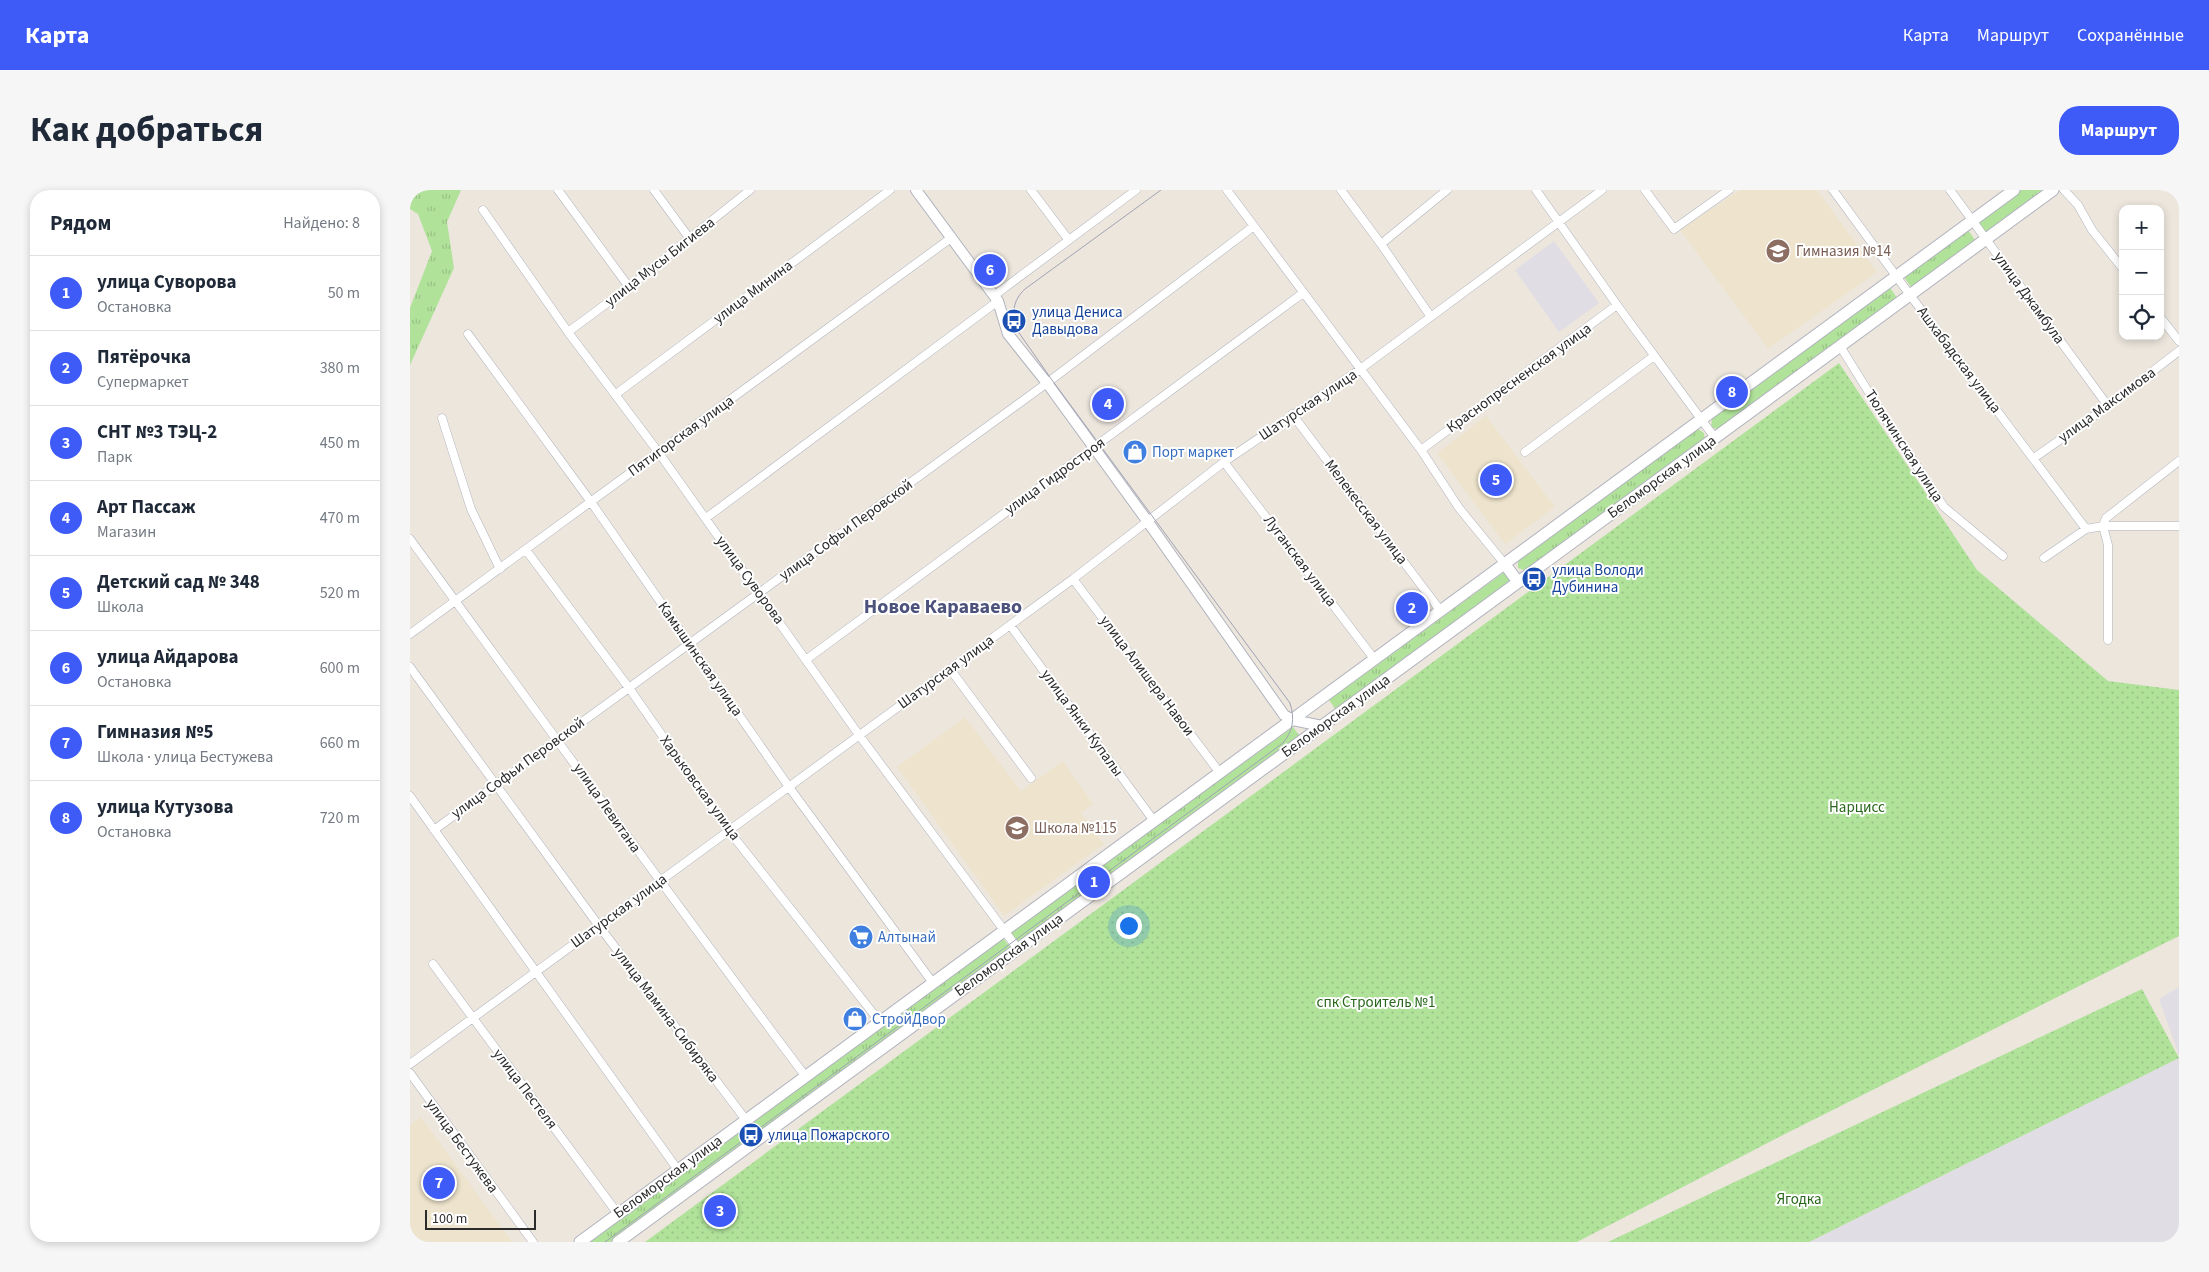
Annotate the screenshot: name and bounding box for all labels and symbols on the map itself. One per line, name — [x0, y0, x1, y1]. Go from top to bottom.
street label: улица Мусы Бигиева — [601, 212, 719, 312]
school or university icon: Гимназия №14 — [1765, 238, 1791, 264]
place label: Гимназия №14 — [1796, 241, 1891, 262]
street label: улица Джамбула — [1988, 247, 2070, 349]
pin: 6 — [974, 251, 1006, 289]
street label: улица Минина — [709, 255, 797, 329]
place label: улица Дениса Давыдова — [1032, 302, 1123, 340]
street label: Ашхабадская улица — [1912, 302, 2006, 418]
bus stop icon: улица Дениса Давыдова — [1001, 308, 1027, 334]
street label: Краснопресненская улица — [1442, 318, 1596, 438]
street label: улица Максимова — [2054, 362, 2160, 448]
street label: Шатурская улица — [1255, 364, 1361, 446]
pin: 8 — [1716, 373, 1748, 411]
pin: 4 — [1092, 385, 1124, 423]
street label: Тюлячинская улица — [1860, 386, 1948, 506]
street label: Пятигорская улица — [624, 390, 738, 482]
street label: Беломорская улица — [1603, 430, 1721, 524]
street label: улица Гидростроя — [1000, 432, 1110, 520]
shop icon: Порт маркет — [1122, 439, 1148, 465]
place label: Порт маркет — [1152, 442, 1235, 463]
street label: Мелекесская улица — [1320, 455, 1412, 569]
pin: 5 — [1480, 461, 1512, 499]
street label: улица Софьи Перовской — [775, 474, 917, 586]
street label: Луганская улица — [1259, 511, 1341, 611]
street label: улица Суворова — [711, 531, 789, 629]
place label: улица Володи Дубинина — [1552, 560, 1644, 598]
bus stop icon: улица Володи Дубинина — [1521, 566, 1547, 592]
pin: 2 — [1396, 589, 1428, 627]
district label: Новое Караваево — [864, 593, 1022, 621]
street label: Камышинская улица — [652, 597, 748, 721]
street label: улица Алишера Навои — [1095, 611, 1199, 741]
street label: Шатурская улица — [894, 630, 998, 714]
street label: улица Янки Купалы — [1036, 665, 1128, 781]
street label: Беломорская улица — [1277, 669, 1395, 763]
street label: улица Софьи Перовской — [447, 712, 589, 824]
street label: Харьковская улица — [655, 731, 745, 845]
street label: улица Левитана — [568, 759, 646, 857]
park label: Нарцисс — [1829, 797, 1885, 818]
school or university icon: Школа №115 — [1004, 815, 1030, 841]
place label: Школа №115 — [1034, 818, 1117, 839]
pin: 1 — [1078, 863, 1110, 901]
street label: Шатурская улица — [567, 869, 671, 953]
street label: Беломорская улица — [950, 908, 1068, 1002]
your location — [1116, 913, 1142, 939]
supermarket icon: Алтынай — [848, 924, 874, 950]
place label: Алтынай — [878, 927, 936, 948]
street label: улица Мамина-Сибиряка — [608, 943, 724, 1087]
park label: спк Строитель №1 — [1317, 992, 1435, 1013]
shop icon: СтройДвор — [842, 1006, 868, 1032]
place label: СтройДвор — [872, 1009, 946, 1030]
street label: улица Пестеля — [488, 1044, 562, 1134]
street label: улица Бестужева — [421, 1095, 503, 1197]
bus stop icon: улица Пожарского — [738, 1122, 764, 1148]
place label: улица Пожарского — [768, 1125, 890, 1146]
street label: Беломорская улица — [609, 1130, 727, 1224]
pin: 7 — [423, 1164, 455, 1202]
park label: Ягодка — [1776, 1189, 1822, 1210]
pin: 3 — [704, 1192, 736, 1230]
scale bar — [425, 1207, 536, 1230]

